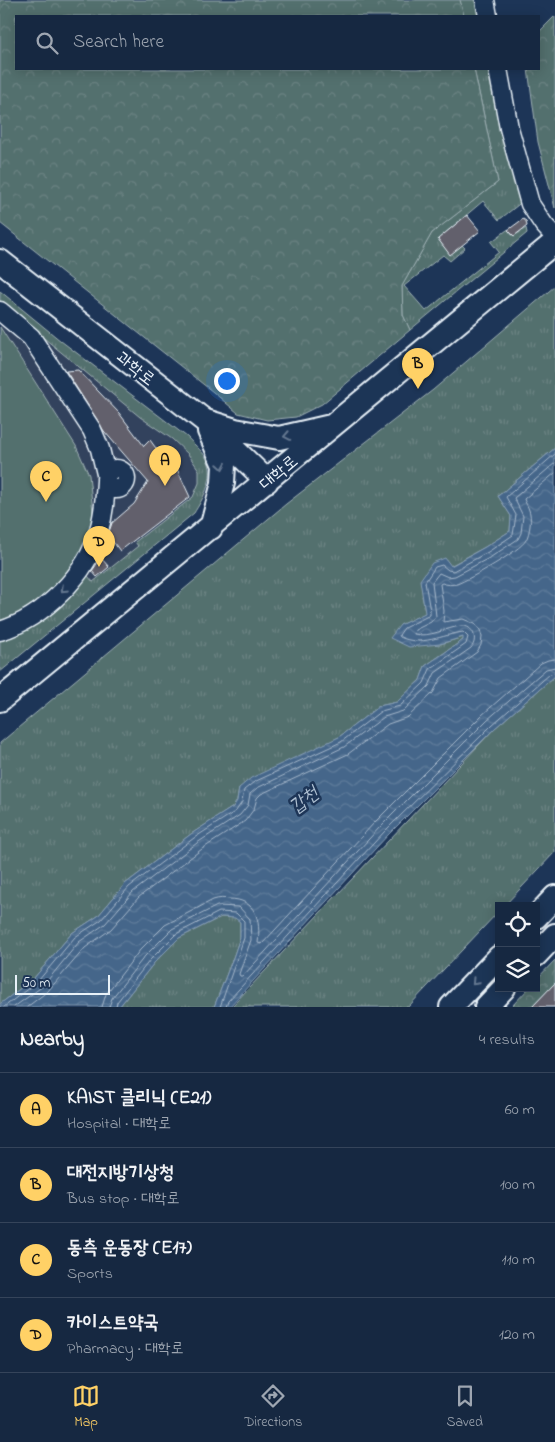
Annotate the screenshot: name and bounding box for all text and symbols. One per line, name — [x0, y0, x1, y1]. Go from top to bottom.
search box — [15, 15, 540, 70]
icon: search — [33, 29, 61, 57]
text: Search here — [73, 29, 164, 56]
street label: 과학로 — [110, 346, 160, 393]
pin: B — [402, 348, 434, 389]
your location — [214, 368, 240, 394]
one-way arrow — [282, 430, 291, 440]
pin: A — [149, 445, 181, 486]
street label: 대학로 — [254, 450, 304, 497]
pin: C — [30, 461, 62, 502]
one-way arrow — [216, 463, 227, 471]
pin: D — [83, 526, 115, 567]
one-way arrow — [61, 583, 70, 592]
water label: 갑천 — [284, 780, 326, 821]
map controls — [495, 902, 540, 992]
button: locate — [495, 902, 540, 947]
button: layers — [495, 947, 540, 992]
scale bar — [15, 972, 110, 995]
text: 50 m — [22, 973, 50, 994]
one-way arrow — [472, 976, 481, 985]
text: Nearby — [20, 1025, 84, 1055]
text: 4 results — [479, 1028, 535, 1052]
text: KAIST 클리닉 (E21) — [67, 1085, 211, 1112]
text: A — [31, 1098, 41, 1122]
text: 60 m — [505, 1098, 535, 1122]
text: Hospital · 대학로 — [67, 1112, 171, 1136]
text: 대전지방기상청 — [67, 1160, 174, 1187]
text: B — [31, 1173, 41, 1197]
text: 100 m — [500, 1173, 535, 1197]
text: Bus stop · 대학로 — [67, 1187, 180, 1211]
text: 동측 운동장 (E17) — [67, 1235, 192, 1262]
text: C — [32, 1248, 40, 1272]
text: 110 m — [501, 1248, 535, 1272]
text: Sports — [67, 1262, 113, 1286]
text: 카이스트약국 — [67, 1310, 159, 1337]
text: D — [30, 1323, 42, 1347]
text: 120 m — [499, 1323, 535, 1347]
text: Pharmacy · 대학로 — [67, 1337, 184, 1361]
tab: Map — [72, 1382, 100, 1433]
tab: Directions — [244, 1382, 302, 1433]
tab: Saved — [446, 1382, 483, 1433]

